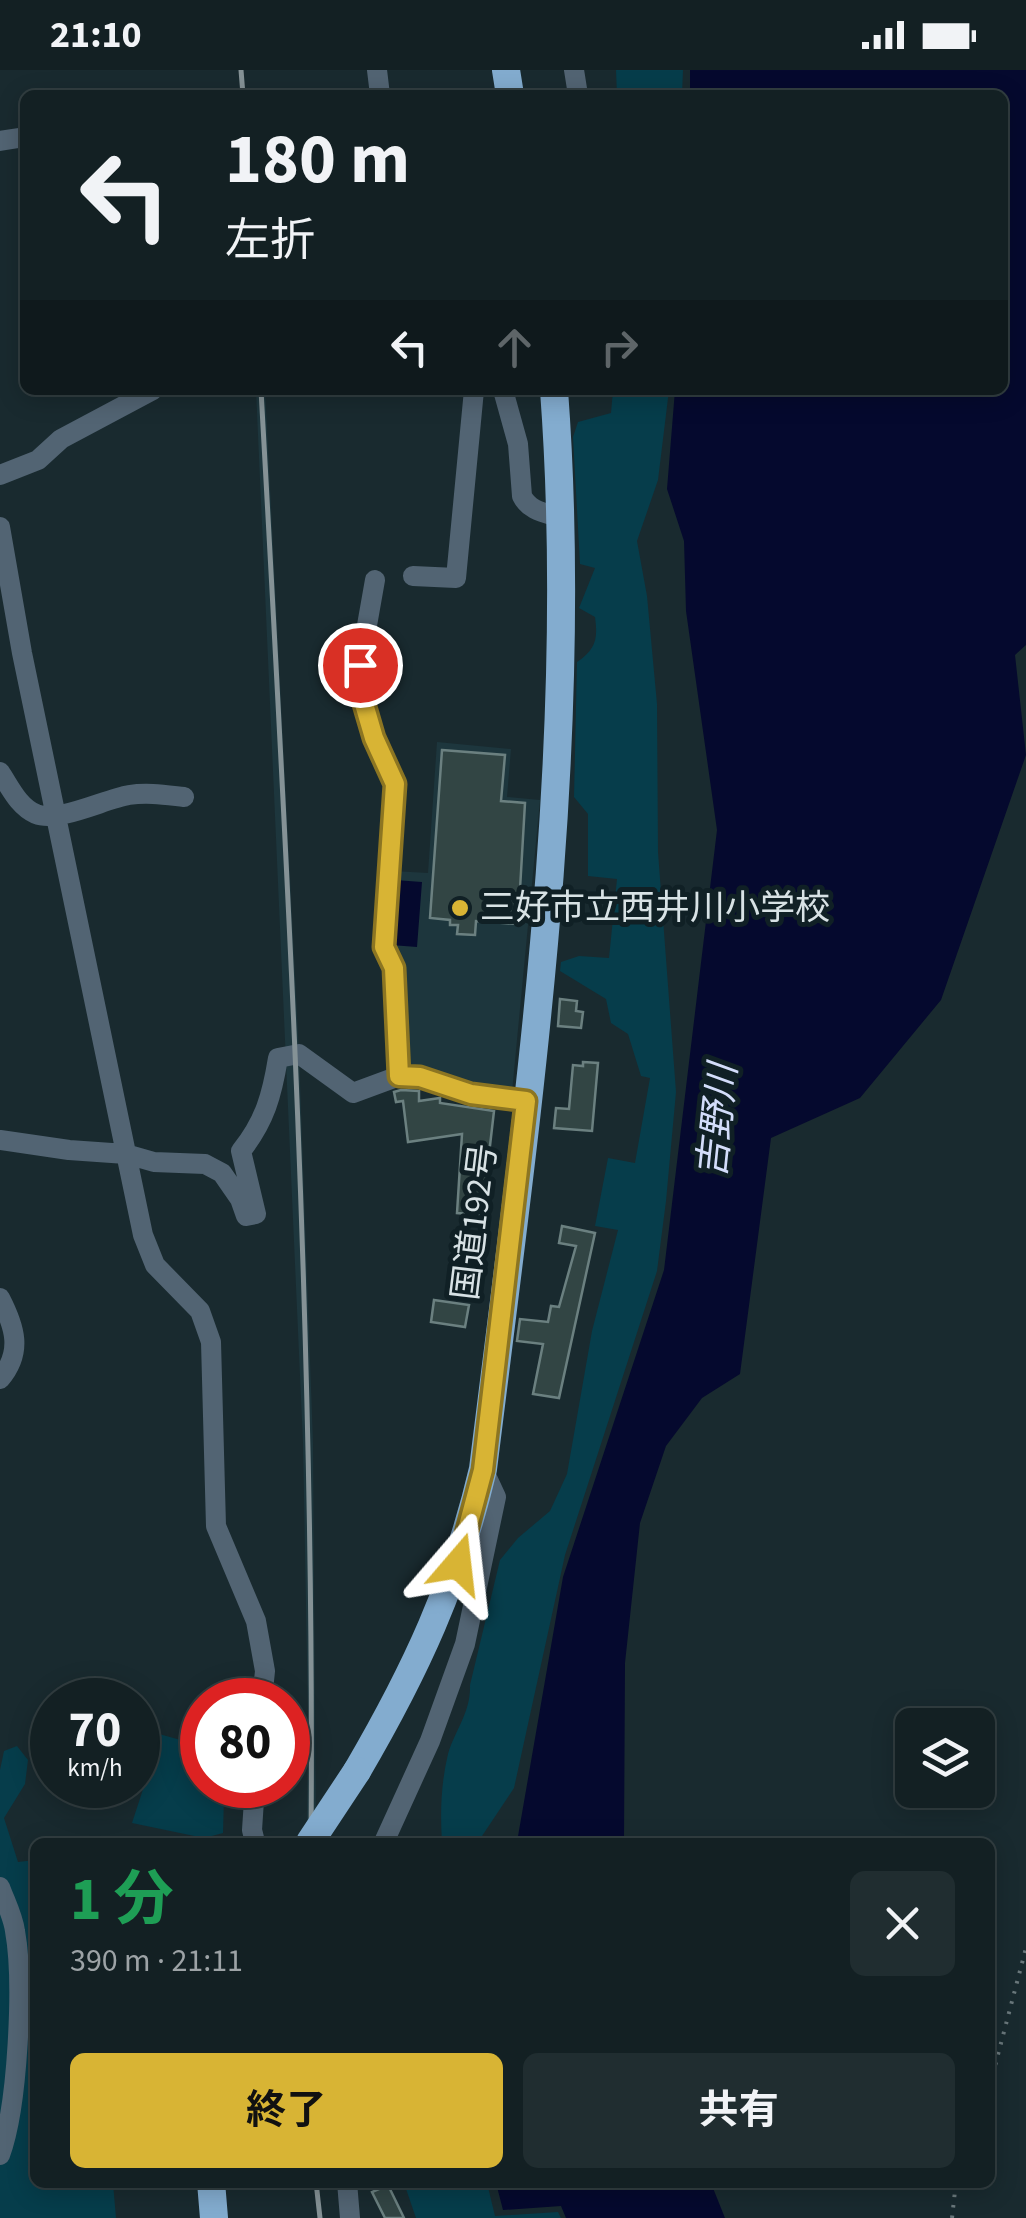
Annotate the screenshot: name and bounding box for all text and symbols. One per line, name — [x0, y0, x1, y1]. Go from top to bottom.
text: 21:10 — [50, 8, 142, 62]
text: 180 m — [225, 110, 410, 210]
icon: left — [60, 130, 190, 260]
text: 左折 — [225, 209, 315, 273]
icon: left — [382, 320, 437, 375]
icon: ahead — [487, 320, 542, 375]
icon: right — [592, 320, 647, 375]
pin — [318, 623, 403, 708]
icon: arrive — [333, 638, 388, 693]
place label: 三好市立西井川小学校 — [480, 883, 830, 933]
marker: 三好市立西井川小学校 — [449, 897, 471, 919]
water label: 吉野川 — [685, 1058, 751, 1181]
street label: 国道192号 — [441, 1141, 509, 1303]
position arrow — [406, 1512, 510, 1616]
speed limit sign: 80 — [180, 1678, 310, 1808]
text: 70 — [69, 1695, 121, 1766]
map controls — [895, 1708, 995, 1808]
button: layers — [895, 1708, 995, 1808]
text: km/h — [67, 1750, 123, 1786]
text: 1 分 — [70, 1858, 174, 1943]
button: close — [850, 1871, 955, 1976]
text: 390 m · 21:11 — [70, 1938, 243, 1984]
button: 終了 — [70, 2053, 503, 2168]
button: 共有 — [523, 2053, 955, 2168]

